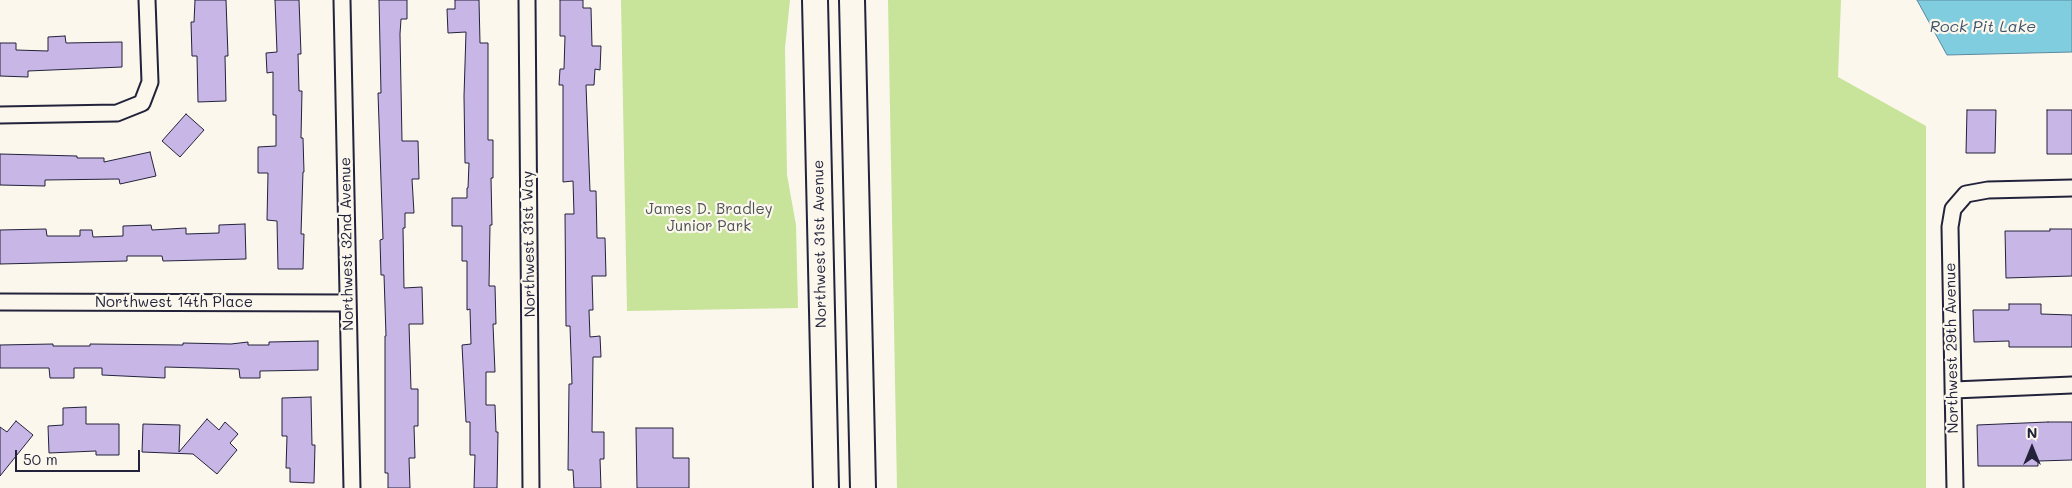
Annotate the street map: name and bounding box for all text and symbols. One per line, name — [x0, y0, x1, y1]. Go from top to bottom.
water label: Rock Pit Lake — [1930, 17, 2036, 37]
street label: Northwest 32nd Avenue — [336, 157, 358, 331]
street label: Northwest 31st Avenue — [810, 160, 830, 328]
street label: Northwest 31st Way — [519, 171, 539, 317]
park label: James D. Bradley Junior Park — [645, 200, 773, 235]
street label: Northwest 29th Avenue — [1942, 262, 1962, 434]
street label: Northwest 14th Place — [95, 293, 253, 311]
north arrow — [2007, 423, 2057, 473]
text: N — [2027, 423, 2037, 442]
scale bar — [18, 440, 142, 472]
text: 50 m — [23, 449, 58, 469]

